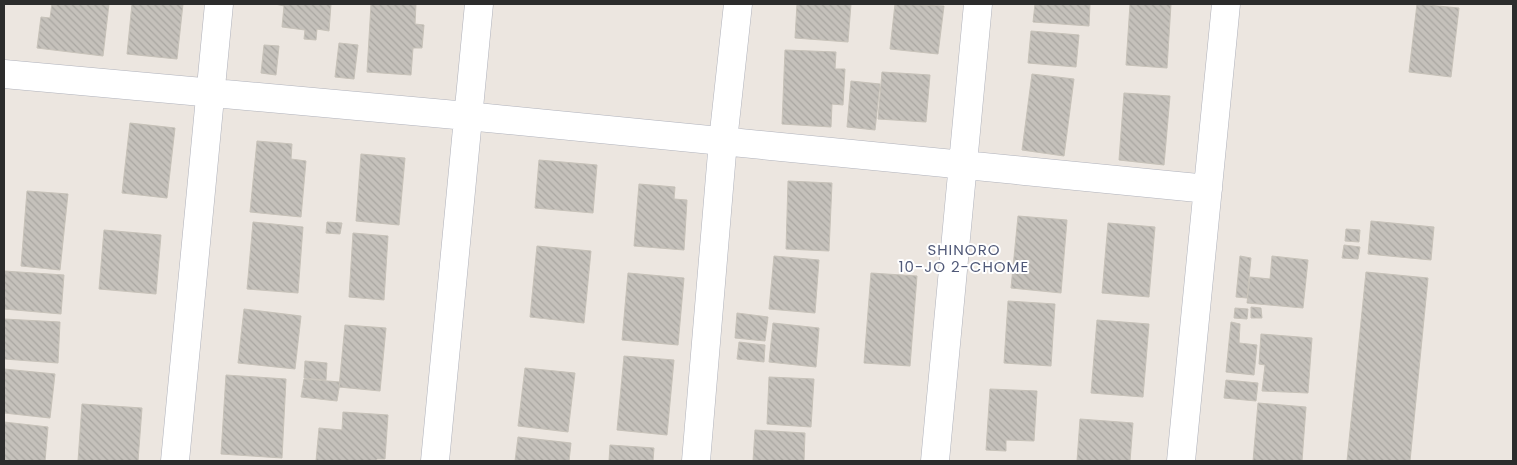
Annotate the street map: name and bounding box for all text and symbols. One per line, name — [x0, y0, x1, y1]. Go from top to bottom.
district label: SHINORO 10-JO 2-CHOME — [899, 239, 1029, 277]

